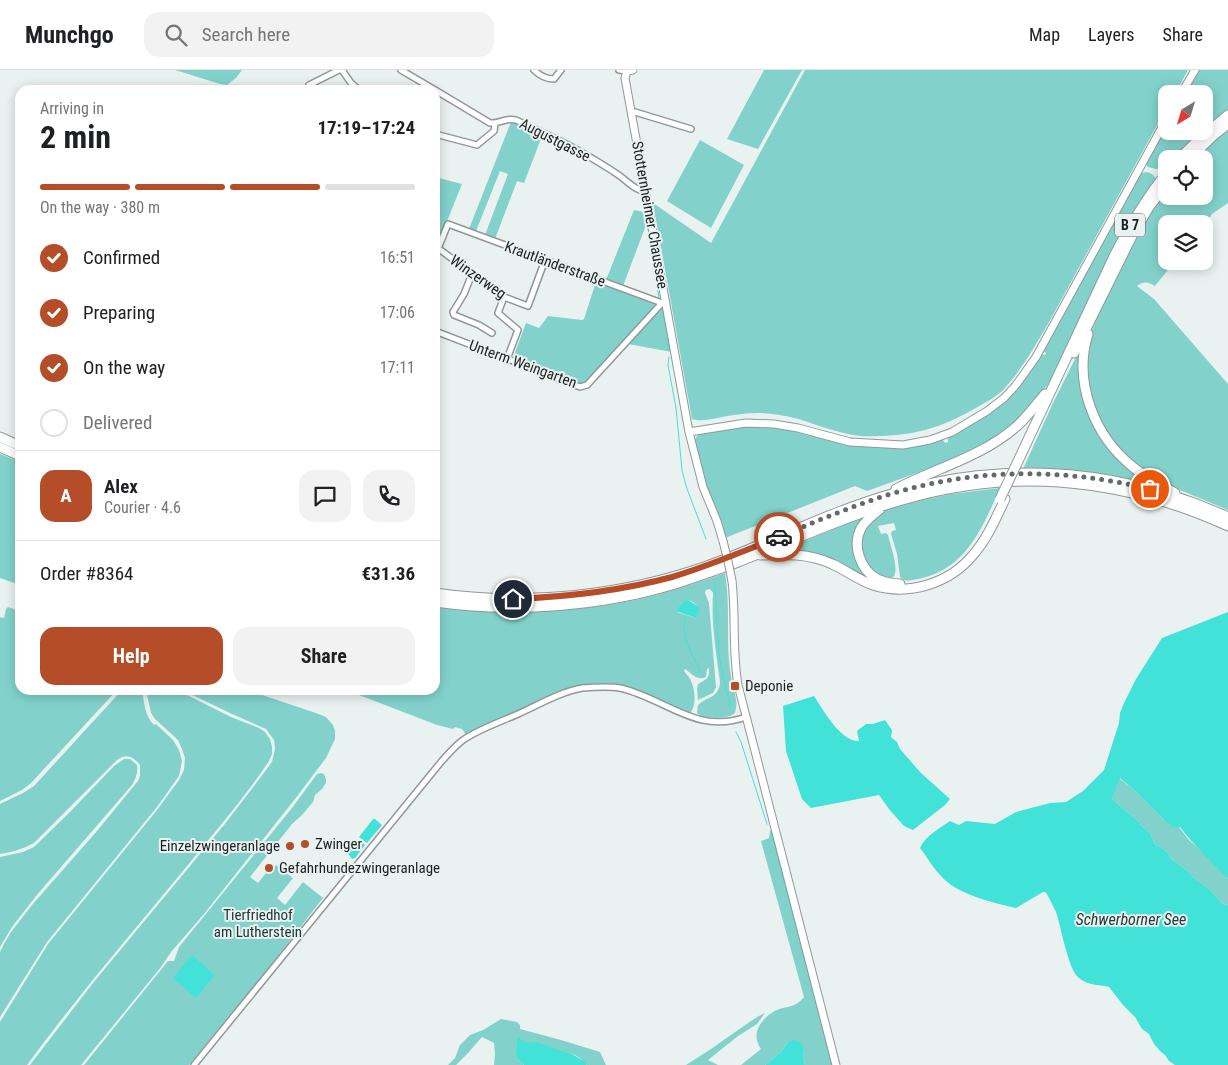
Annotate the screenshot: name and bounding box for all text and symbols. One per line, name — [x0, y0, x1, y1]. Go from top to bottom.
search box — [144, 12, 494, 57]
text: Munchgo — [25, 21, 114, 49]
icon: search — [162, 21, 190, 49]
text: Search here — [202, 23, 290, 46]
text: Map — [1029, 24, 1060, 45]
text: Layers — [1088, 24, 1135, 45]
text: Share — [1163, 24, 1203, 45]
north arrow — [1158, 85, 1212, 140]
map controls — [1158, 85, 1213, 270]
text: Arriving in — [40, 99, 104, 118]
street label: Augustgasse — [517, 114, 593, 166]
text: 17:19–17:24 — [317, 116, 415, 139]
text: 2 min — [40, 118, 111, 156]
street label: Stotternheimer Chaussee — [628, 140, 672, 290]
button: locate — [1158, 150, 1213, 205]
text: On the way · 380 m — [40, 198, 160, 217]
road number: B 7 — [1115, 214, 1145, 236]
button: layers — [1158, 215, 1213, 270]
street label: Krautländerstraße — [502, 237, 608, 291]
icon: check — [40, 244, 68, 272]
text: Confirmed — [83, 246, 160, 269]
text: 16:51 — [380, 248, 415, 267]
street label: Winzerweg — [446, 251, 510, 303]
icon: check — [40, 299, 68, 327]
text: Preparing — [83, 301, 155, 324]
text: 17:06 — [380, 303, 415, 322]
street label: Unterm Weingarten — [467, 336, 579, 392]
icon: check — [40, 354, 68, 382]
text: On the way — [83, 356, 165, 379]
text: 17:11 — [380, 358, 415, 377]
text: Delivered — [83, 411, 152, 434]
pin — [1129, 468, 1171, 510]
button: chat — [299, 470, 351, 522]
button: phone — [363, 470, 415, 522]
text: Alex — [104, 475, 138, 498]
icon: bag — [1136, 475, 1164, 503]
text: A — [60, 484, 72, 507]
text: Courier · 4.6 — [104, 498, 181, 517]
courier — [754, 512, 804, 562]
icon: car — [765, 523, 793, 551]
text: Order #8364 — [40, 562, 133, 585]
text: €31.36 — [361, 562, 415, 585]
pin — [492, 578, 534, 620]
icon: home — [499, 585, 527, 613]
button: Help — [40, 627, 223, 685]
button: Share — [233, 627, 415, 685]
place label: Deponie — [745, 677, 793, 695]
marker: Deponie — [729, 680, 741, 692]
place label: Zwinger — [315, 835, 363, 853]
place label: Einzelzwingeranlage — [160, 837, 280, 855]
marker: Zwinger — [299, 838, 311, 850]
marker: Einzelzwingeranlage — [284, 840, 296, 852]
place label: Gefahrhundezwingeranlage — [279, 859, 440, 877]
marker: Gefahrhundezwingeranlage — [263, 862, 275, 874]
park label: Tierfriedhof am Lutherstein — [214, 906, 302, 941]
water label: Schwerborner See — [1076, 910, 1186, 929]

